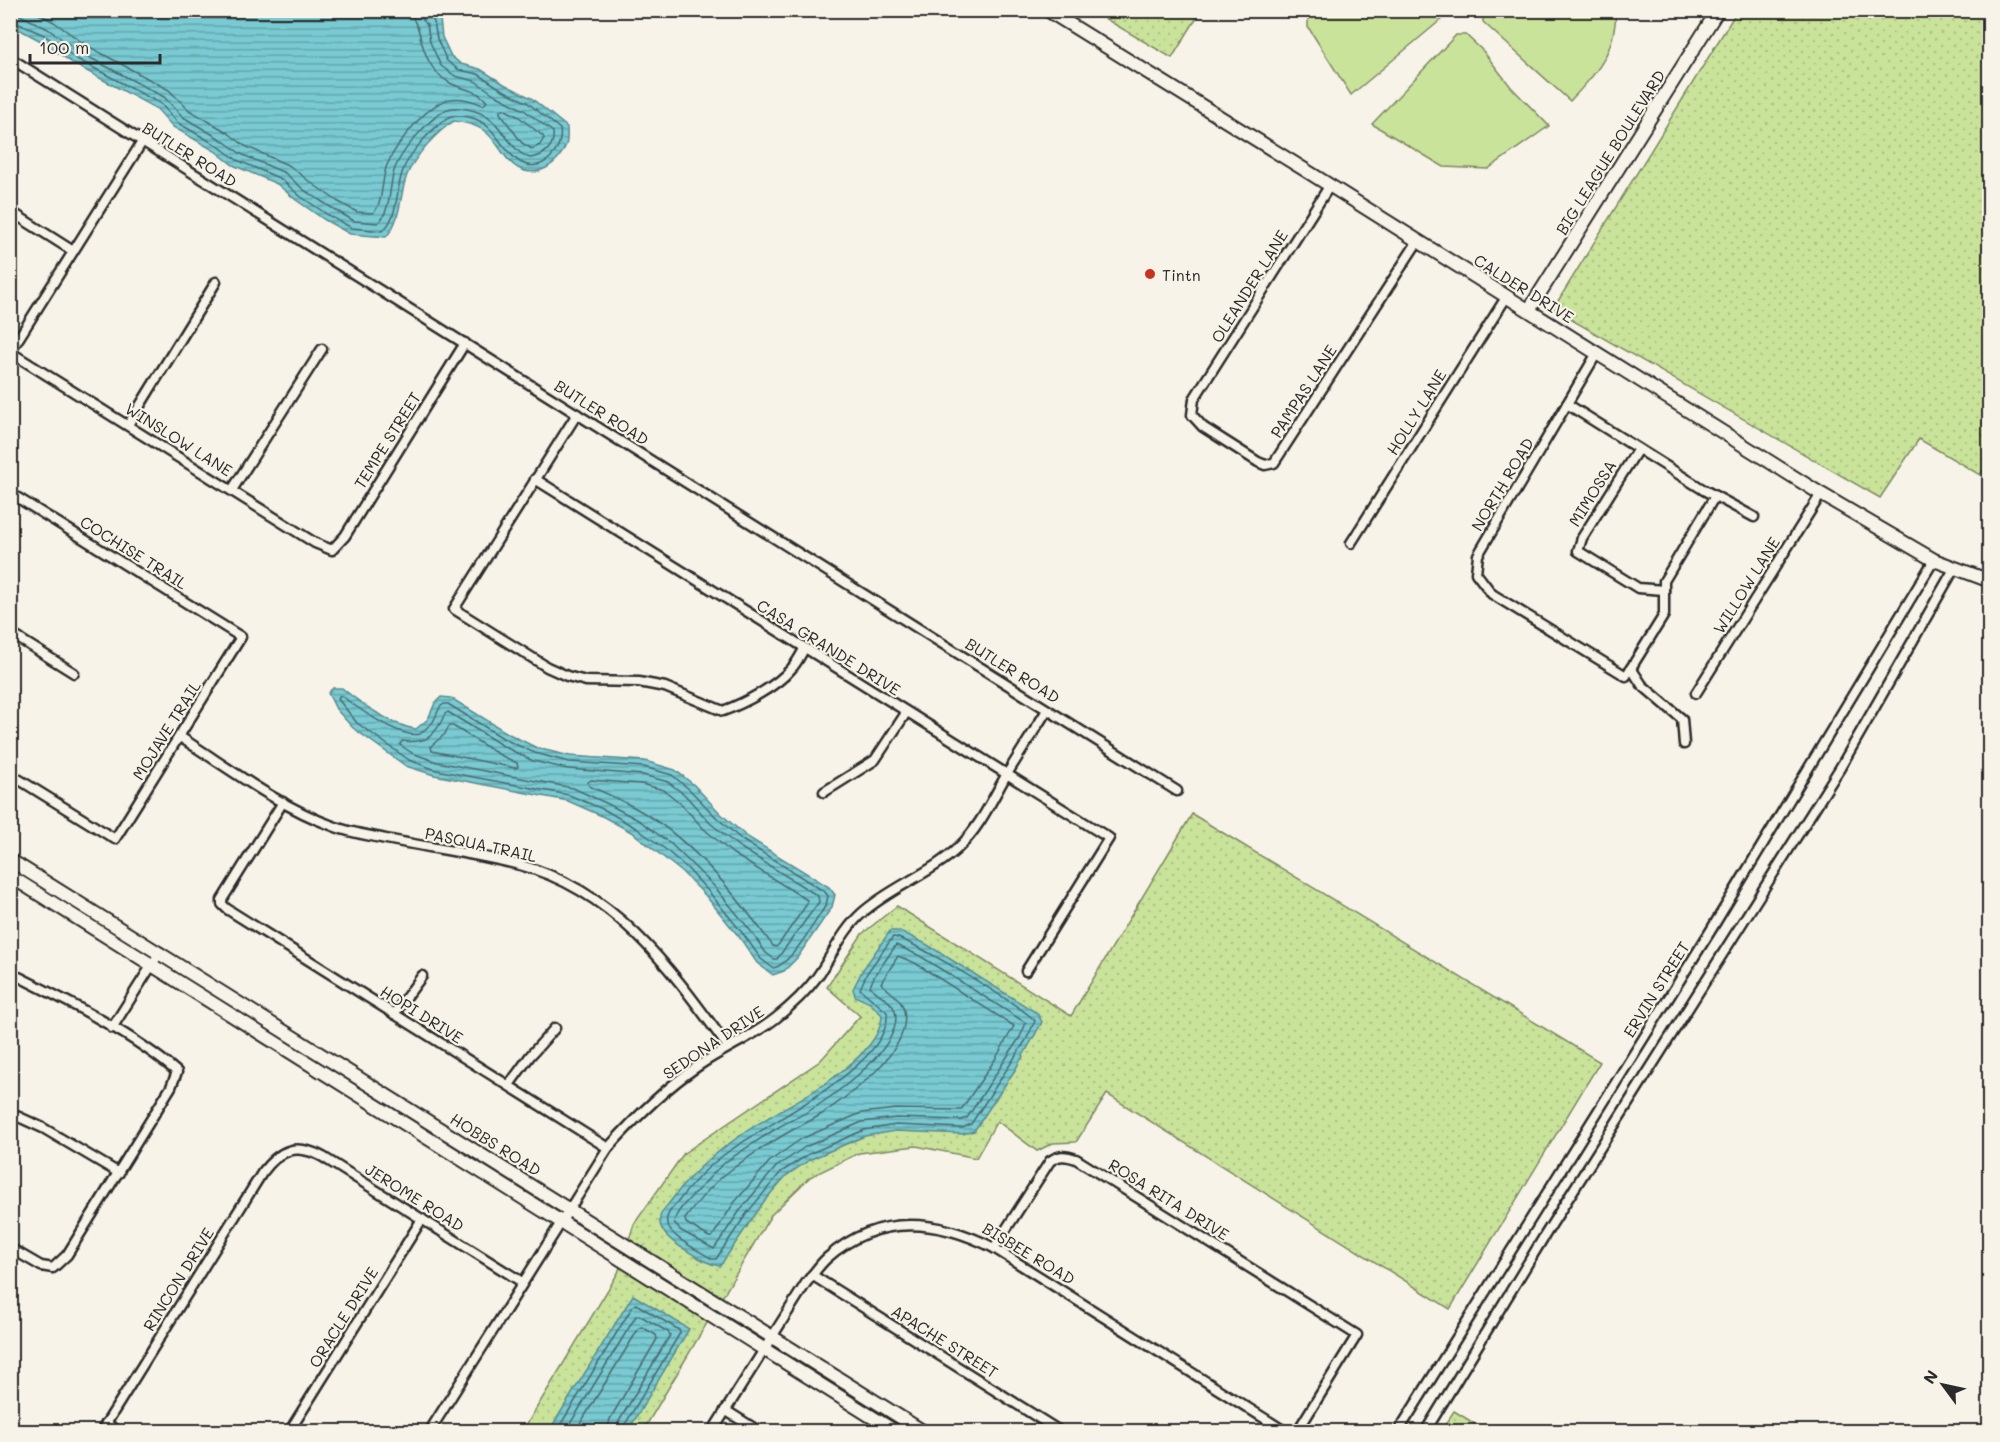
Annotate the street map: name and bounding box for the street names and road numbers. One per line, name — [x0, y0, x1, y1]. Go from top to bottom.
street label: BIG LEAGUE BOULEVARD — [1551, 66, 1669, 238]
street label: BUTLER ROAD — [139, 117, 241, 191]
street label: OLEANDER LANE — [1206, 226, 1292, 346]
street label: CALDER DRIVE — [1470, 249, 1578, 327]
street label: PAMPAS LANE — [1265, 341, 1341, 441]
street label: HOLLY LANE — [1381, 365, 1451, 459]
street label: BUTLER ROAD — [551, 375, 653, 449]
street label: TEMPE STREET — [349, 388, 425, 492]
street label: WINSLOW LANE — [121, 398, 237, 480]
street label: NORTH ROAD — [1466, 434, 1538, 534]
street label: MIMOSSA — [1563, 456, 1621, 530]
street label: COCHISE TRAIL — [76, 511, 192, 594]
street label: WILLOW LANE — [1708, 533, 1784, 637]
street label: CASA GRANDE DRIVE — [753, 594, 905, 700]
street label: BUTLER ROAD — [962, 633, 1064, 707]
street label: MOJAVE TRAIL — [127, 676, 205, 784]
street label: PASQUA TRAIL — [423, 822, 539, 866]
street label: ERVIN STREET — [1618, 937, 1694, 1041]
street label: HOPI DRIVE — [377, 980, 467, 1048]
street label: SEDONA DRIVE — [658, 1000, 768, 1084]
street label: HOBBS ROAD — [447, 1108, 545, 1180]
street label: ROSA RITA DRIVE — [1105, 1153, 1233, 1245]
street label: JEROME ROAD — [362, 1158, 468, 1236]
street label: BISBEE ROAD — [979, 1217, 1079, 1289]
street label: RINCON DRIVE — [138, 1223, 218, 1335]
street label: ORACLE DRIVE — [304, 1263, 382, 1371]
street label: APACHE STREET — [888, 1300, 1002, 1382]

